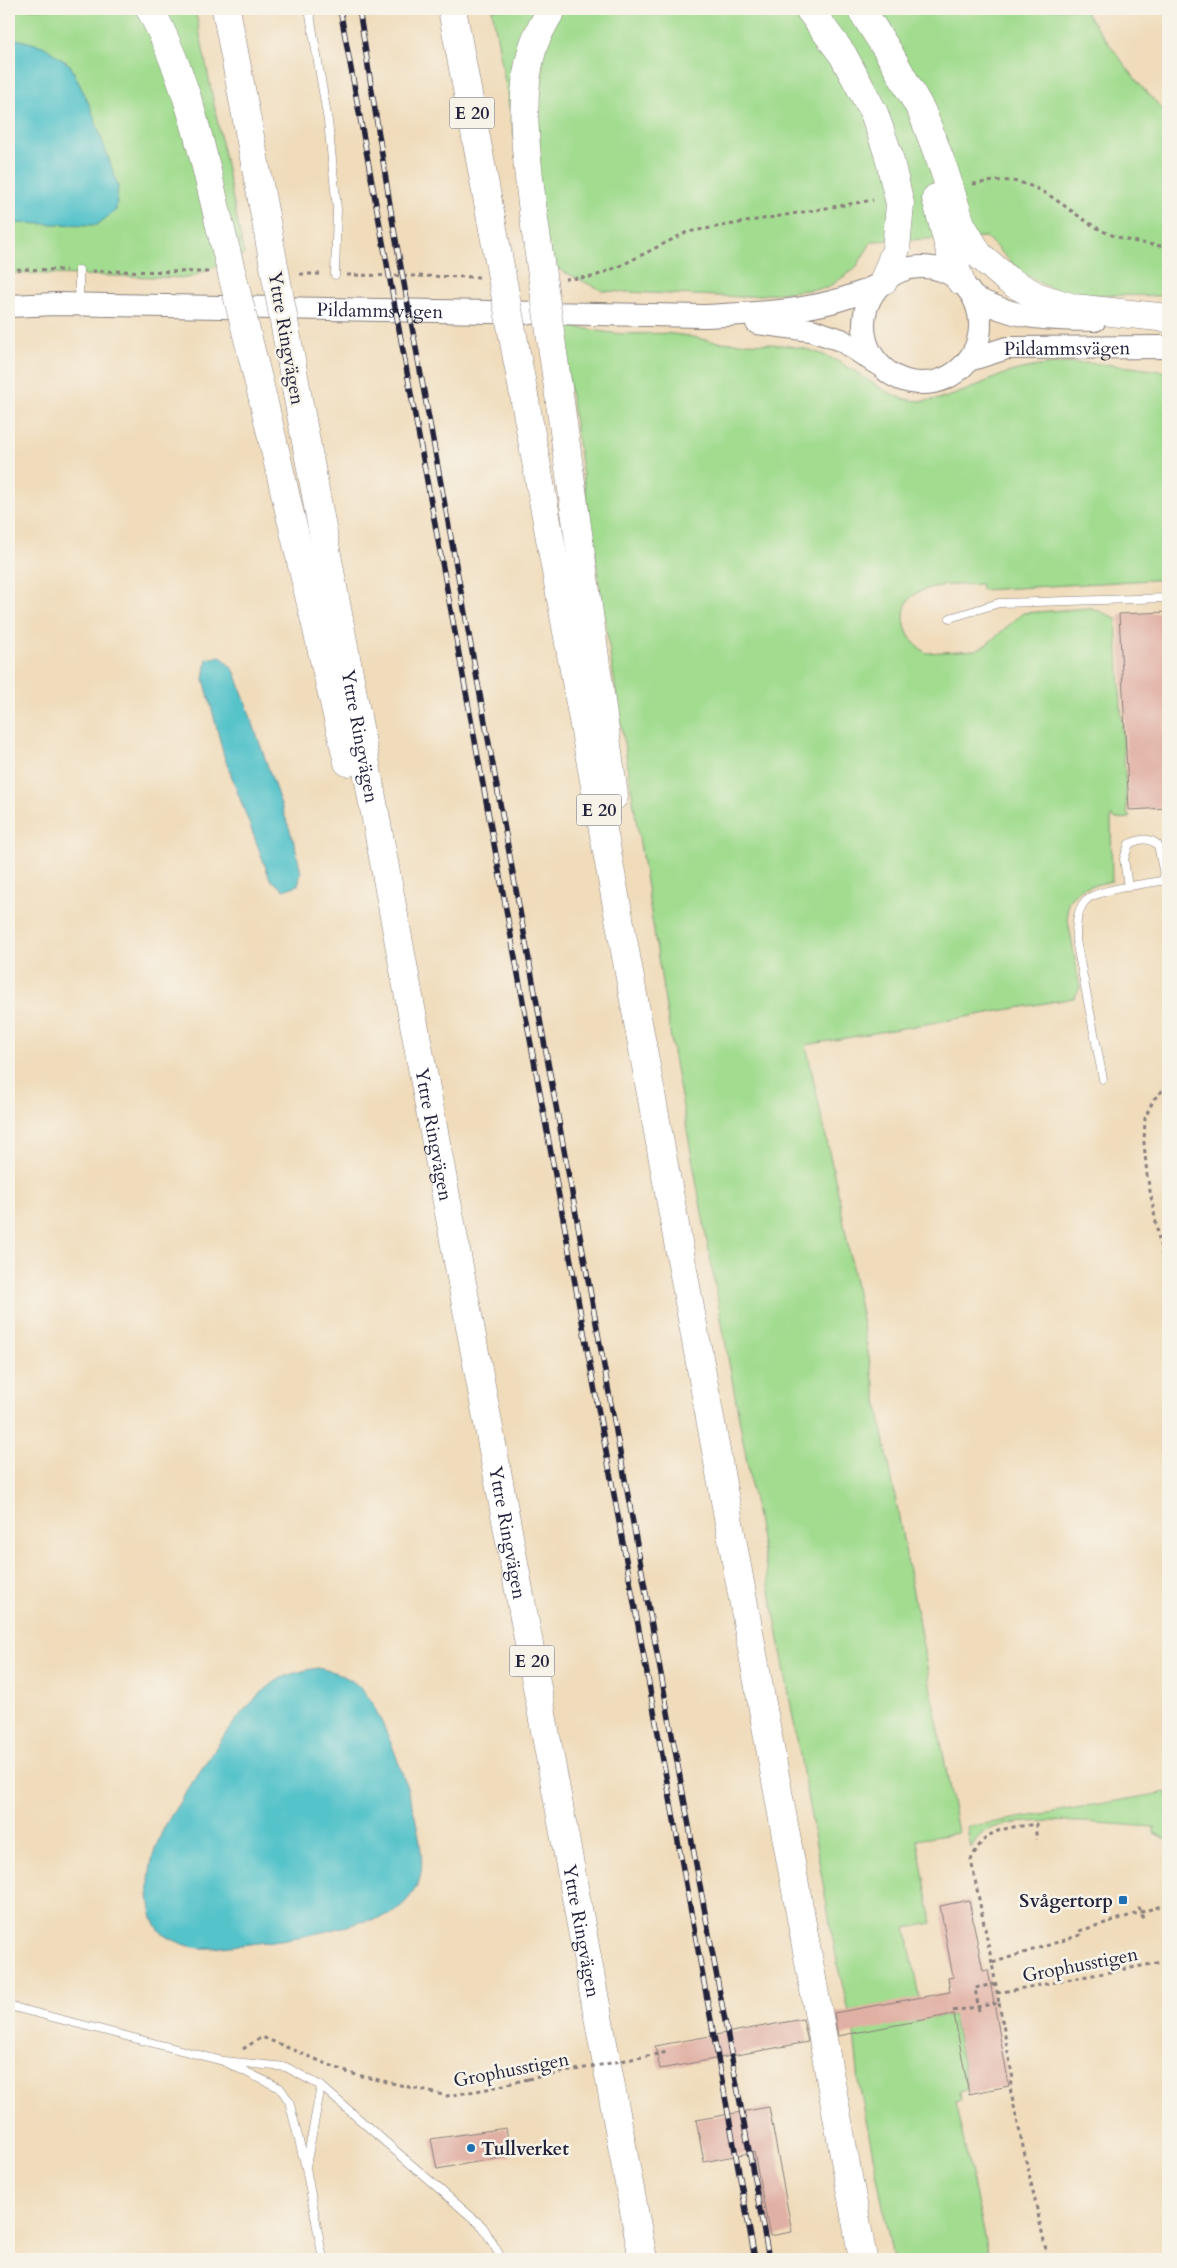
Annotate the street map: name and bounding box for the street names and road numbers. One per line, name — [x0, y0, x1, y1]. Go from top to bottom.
road number: E 20 — [450, 98, 494, 128]
street label: Yttre Ringvägen — [262, 270, 311, 407]
street label: Pildammsvägen — [316, 297, 444, 325]
street label: Pildammsvägen — [1004, 335, 1131, 362]
street label: Yttre Ringvägen — [335, 668, 385, 805]
road number: E 20 — [576, 794, 622, 826]
street label: Yttre Ringvägen — [408, 1066, 459, 1203]
street label: Yttre Ringvägen — [482, 1464, 532, 1602]
road number: E 20 — [510, 1645, 554, 1676]
street label: Yttre Ringvägen — [556, 1862, 606, 2000]
street label: Grophusstigen — [1020, 1941, 1140, 1989]
street label: Grophusstigen — [451, 2046, 571, 2094]

